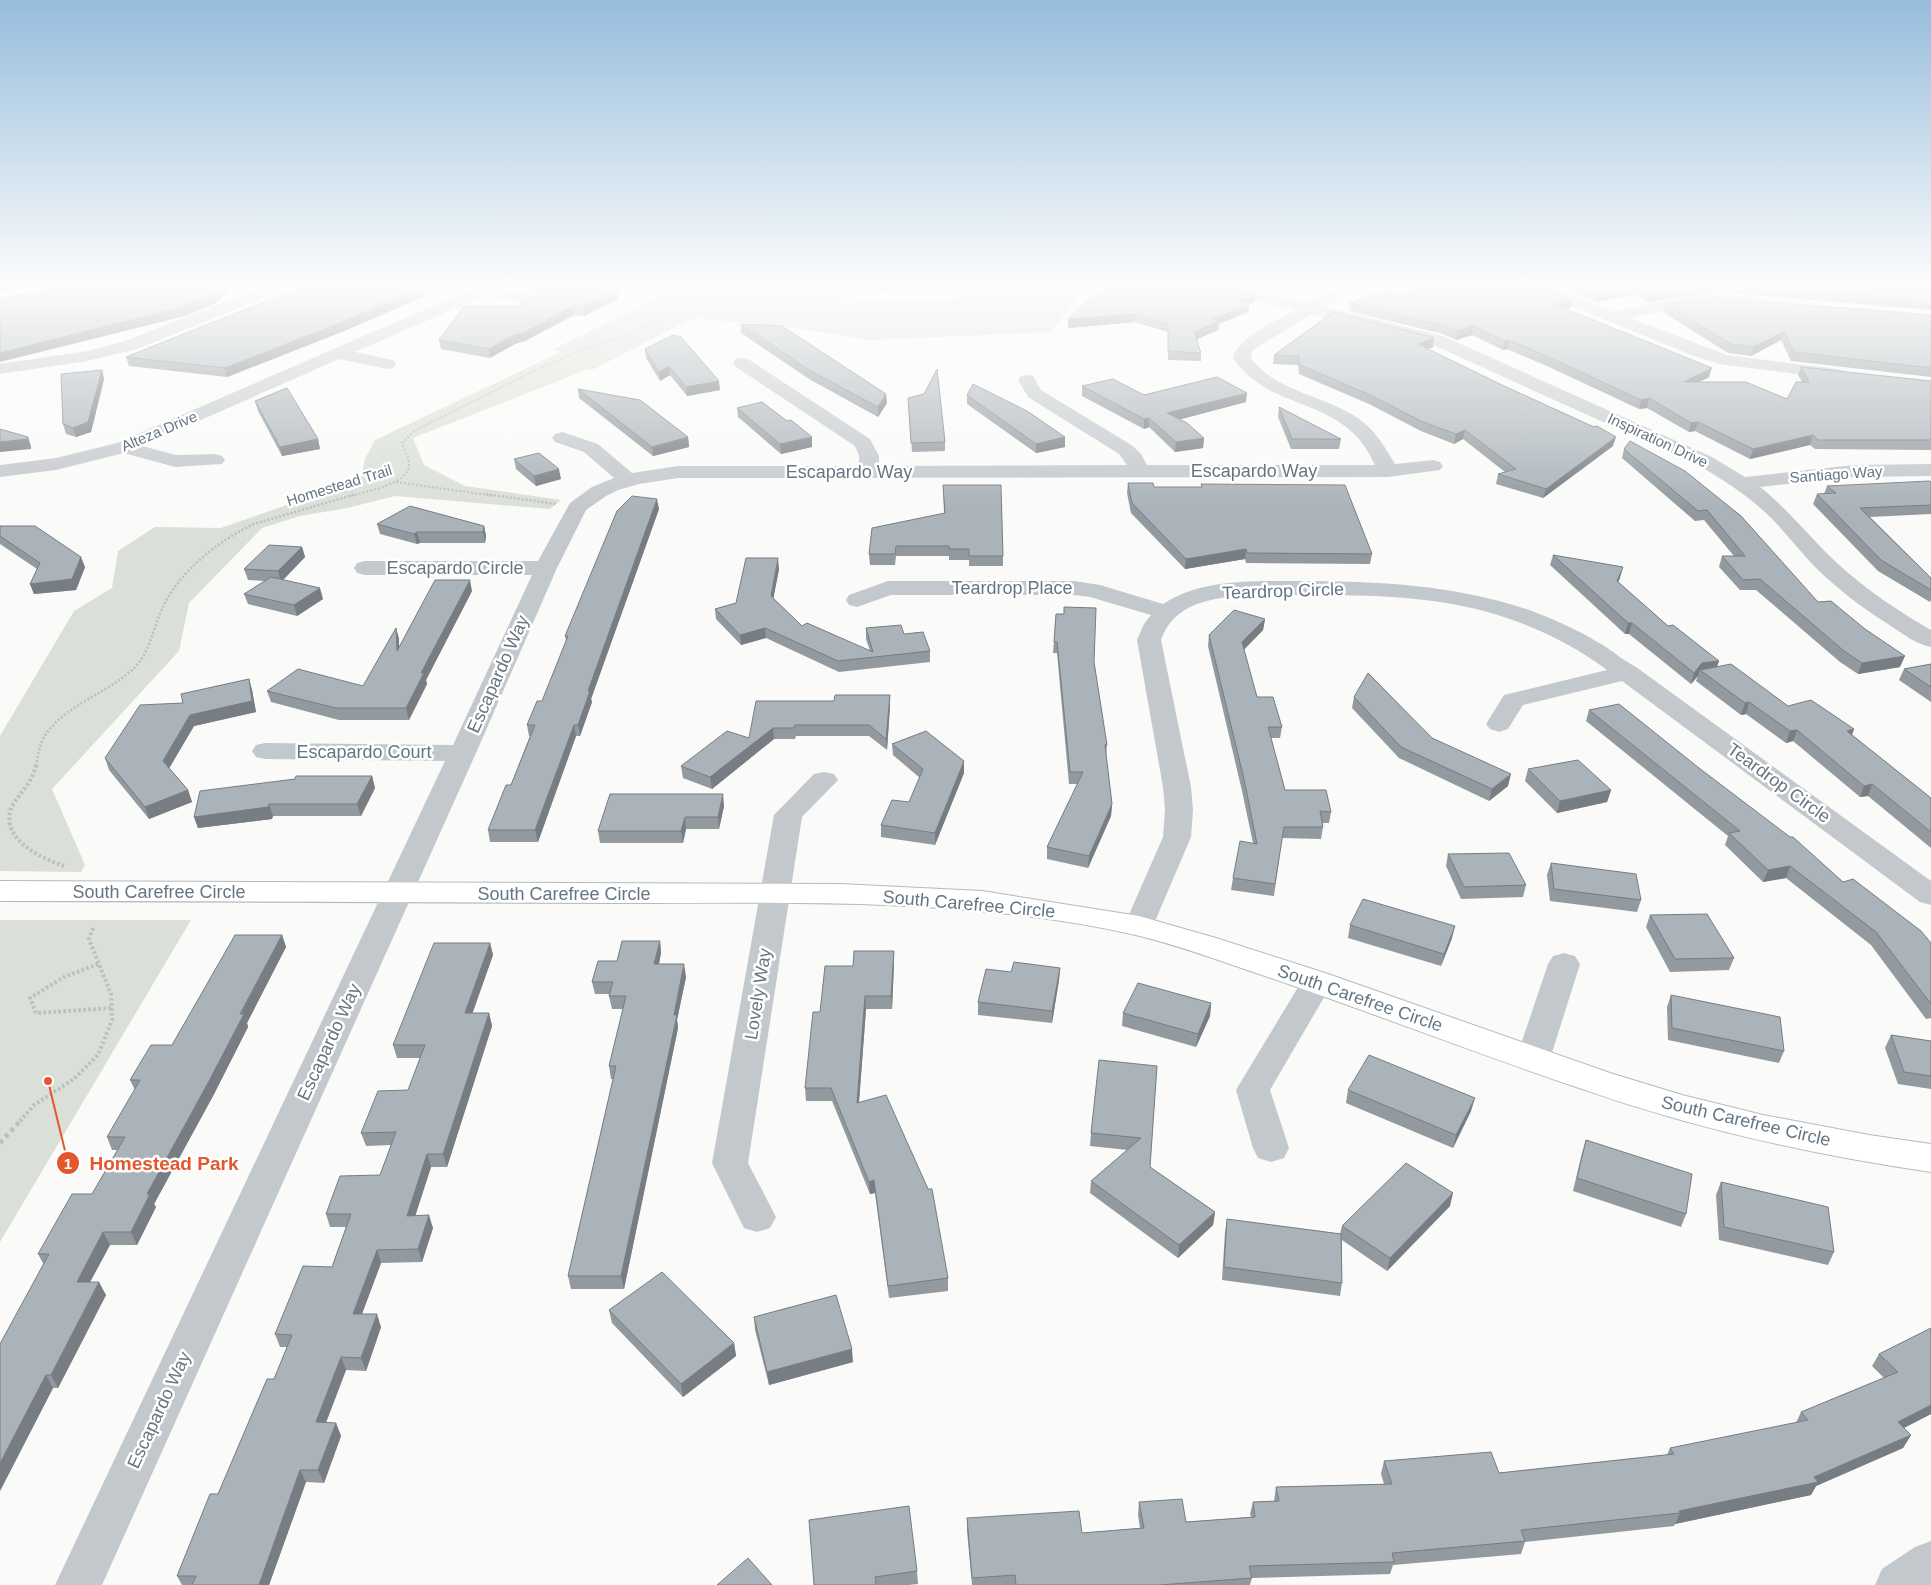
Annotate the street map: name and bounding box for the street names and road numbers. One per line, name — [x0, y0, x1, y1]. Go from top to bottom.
street label: Alteza Drive — [118, 407, 200, 455]
street label: Inspiration Drive — [1605, 409, 1711, 471]
street label: Homestead Trail — [284, 461, 394, 509]
street label: Escapardo Way — [1191, 461, 1317, 481]
street label: Escapardo Way — [786, 462, 912, 482]
street label: Santiago Way — [1789, 462, 1883, 486]
street label: Escapardo Circle — [386, 558, 524, 578]
street label: Teardrop Place — [951, 578, 1073, 598]
street label: Teardrop Circle — [1222, 579, 1344, 603]
street label: Escapardo Way — [463, 612, 533, 736]
street label: Teardrop Circle — [1724, 739, 1834, 827]
street label: Escapardo Court — [296, 742, 432, 762]
street label: South Carefree Circle — [72, 882, 246, 902]
street label: South Carefree Circle — [477, 884, 651, 904]
street label: South Carefree Circle — [882, 886, 1056, 922]
street label: Lovely Way — [741, 947, 775, 1041]
street label: South Carefree Circle — [1275, 960, 1445, 1036]
street label: Escapardo Way — [293, 980, 365, 1104]
street label: South Carefree Circle — [1659, 1092, 1833, 1150]
street label: Escapardo Way — [123, 1348, 195, 1472]

